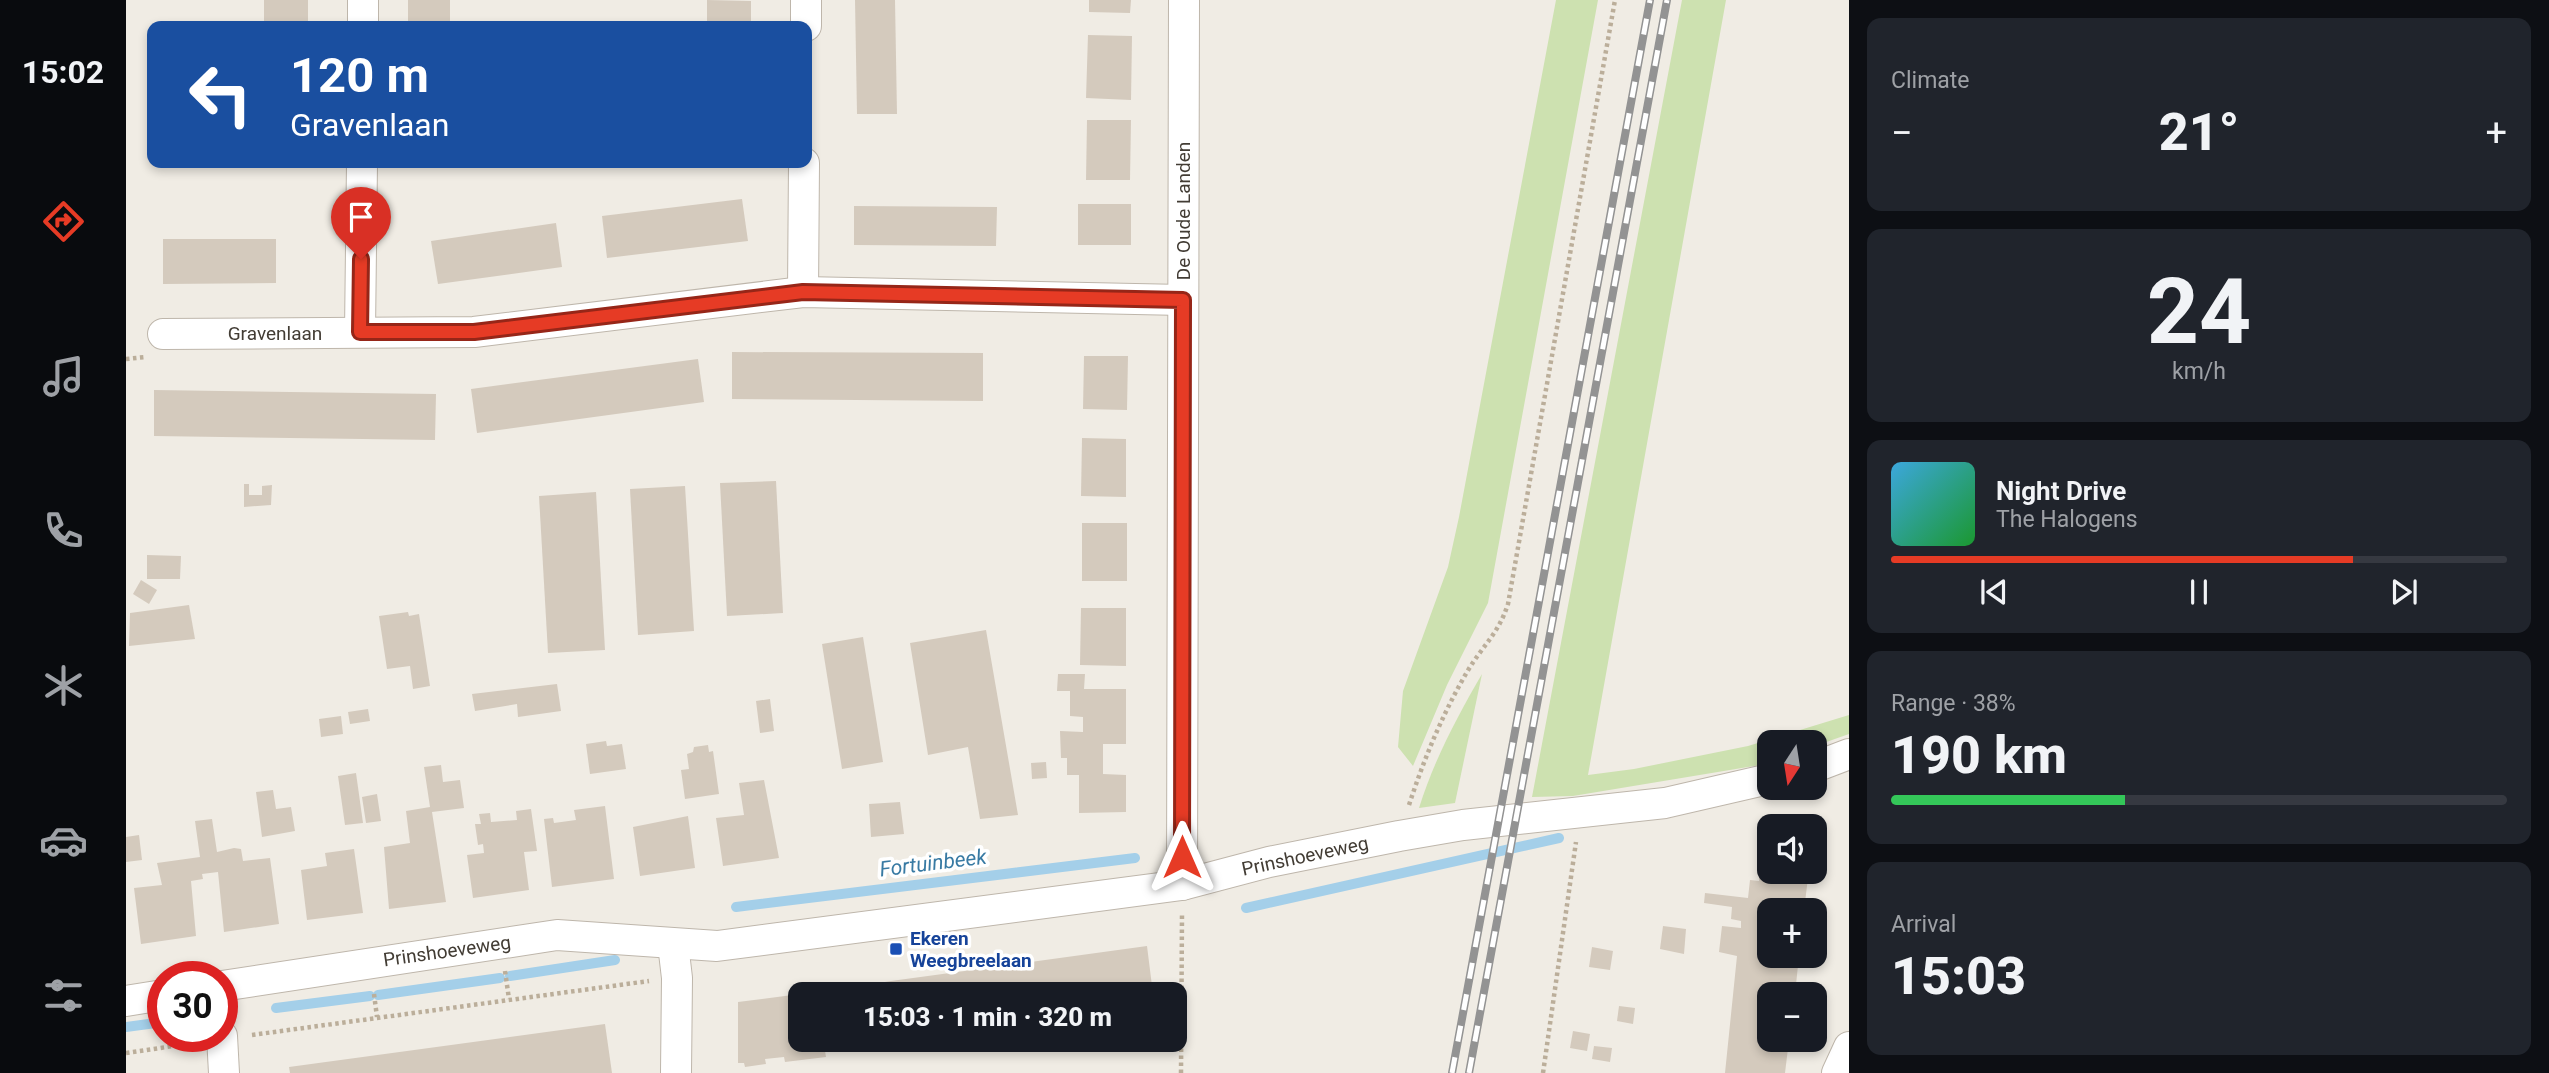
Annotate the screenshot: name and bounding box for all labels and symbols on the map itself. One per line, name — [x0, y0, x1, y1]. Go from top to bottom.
street label: De Oude Landen — [1172, 142, 1195, 280]
pin — [331, 187, 391, 259]
street label: Gravenlaan — [228, 322, 322, 345]
north arrow — [1757, 730, 1827, 800]
position arrow — [1145, 820, 1219, 894]
street label: Prinshoeveweg — [1240, 831, 1370, 881]
water label: Fortuinbeek — [878, 844, 988, 881]
place label: Ekeren Weegbreelaan — [910, 927, 1032, 972]
street label: Prinshoeveweg — [382, 931, 512, 971]
marker: Ekeren Weegbreelaan — [888, 941, 904, 957]
speed limit sign: 30 — [147, 961, 238, 1052]

